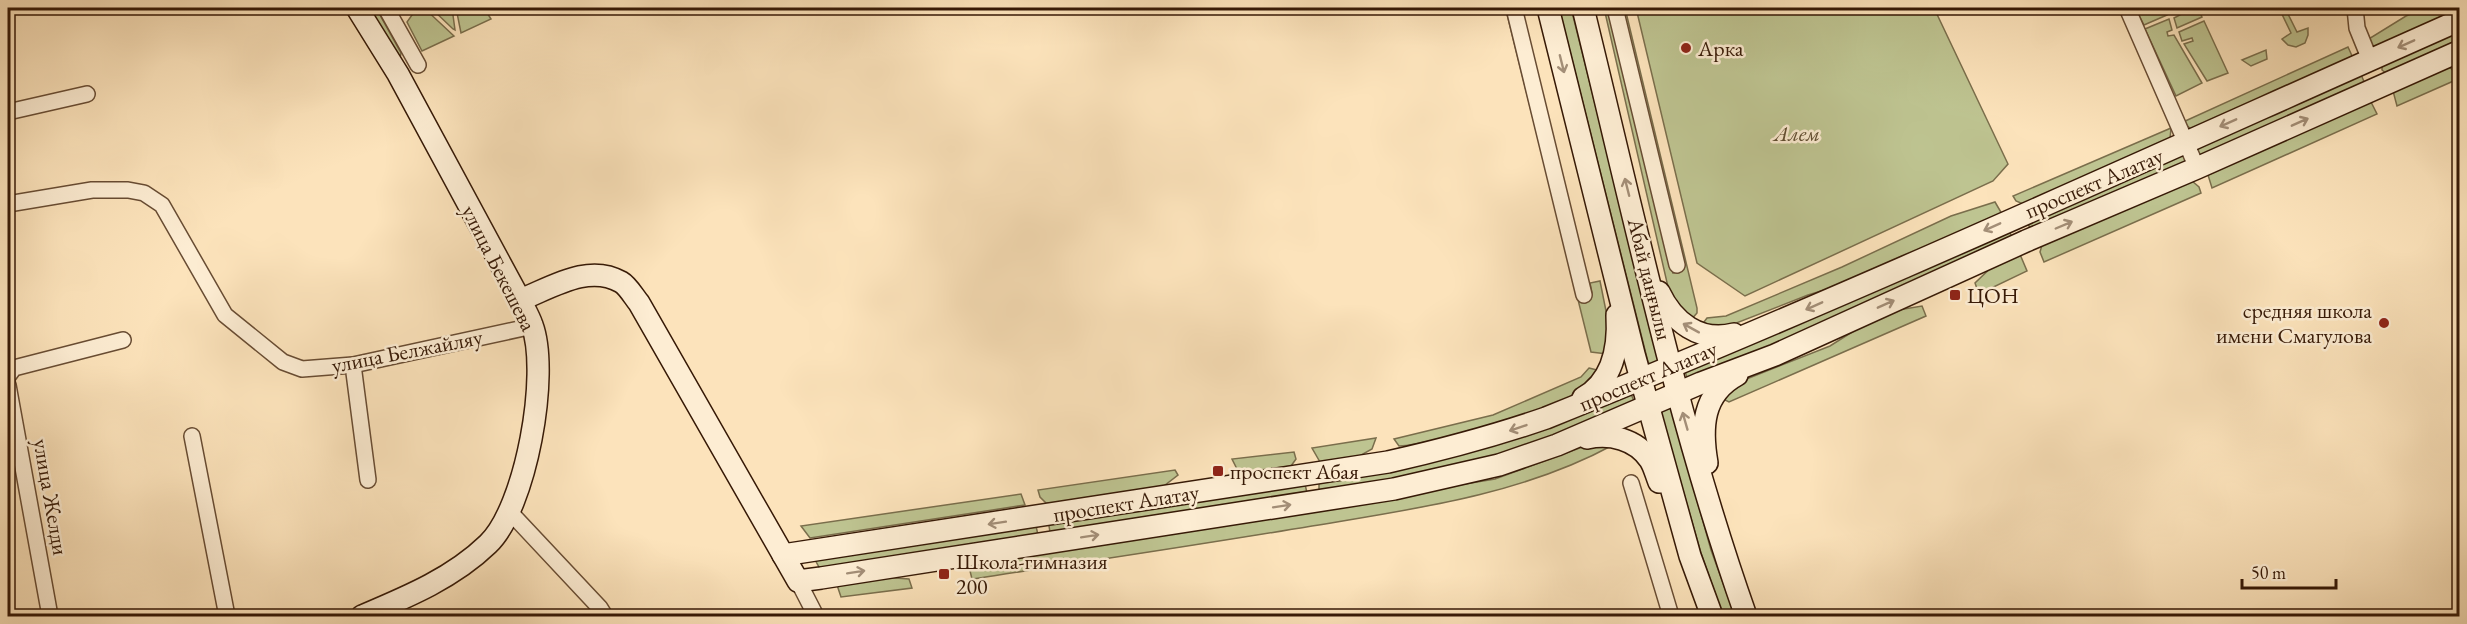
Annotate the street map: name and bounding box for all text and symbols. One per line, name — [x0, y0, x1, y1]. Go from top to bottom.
place label: Арка — [1697, 34, 1744, 63]
one-way arrow — [2397, 39, 2415, 50]
marker: Арка — [1679, 41, 1693, 55]
one-way arrow — [1556, 54, 1568, 73]
one-way arrow — [2290, 116, 2309, 127]
one-way arrow — [2220, 118, 2238, 130]
park label: Алем — [1772, 119, 1820, 148]
street label: проспект Алатау — [2020, 141, 2168, 225]
one-way arrow — [1621, 178, 1633, 197]
street label: улица Бекешева — [455, 200, 543, 336]
street label: Абай даңғылы — [1621, 214, 1679, 343]
one-way arrow — [2054, 219, 2072, 230]
one-way arrow — [1983, 222, 2001, 233]
place label: ЦОН — [1967, 281, 2019, 310]
marker: ЦОН — [1948, 288, 1962, 302]
place label: средняя школа имени Смагулова — [2216, 296, 2372, 350]
one-way arrow — [1876, 298, 1894, 310]
one-way arrow — [1805, 301, 1823, 312]
marker: средняя школа имени Смагулова — [2377, 316, 2391, 330]
street label: улица Белжайляу — [329, 322, 485, 380]
one-way arrow — [1683, 322, 1700, 334]
street label: проспект Алатау — [1574, 334, 1722, 418]
one-way arrow — [1678, 412, 1690, 431]
one-way arrow — [1509, 423, 1528, 434]
street label: улица Желди — [26, 437, 76, 558]
place label: проспект Абая — [1230, 457, 1359, 486]
marker: проспект Абая — [1211, 464, 1225, 478]
street label: проспект Алатау — [1051, 477, 1201, 529]
one-way arrow — [1272, 500, 1292, 511]
one-way arrow — [987, 518, 1007, 529]
one-way arrow — [1079, 530, 1099, 541]
place label: Школа-гимназия 200 — [956, 547, 1108, 601]
scale bar — [2242, 552, 2336, 590]
text: 50 m — [2251, 561, 2286, 584]
one-way arrow — [845, 567, 865, 578]
marker: Школа-гимназия 200 — [937, 567, 951, 581]

